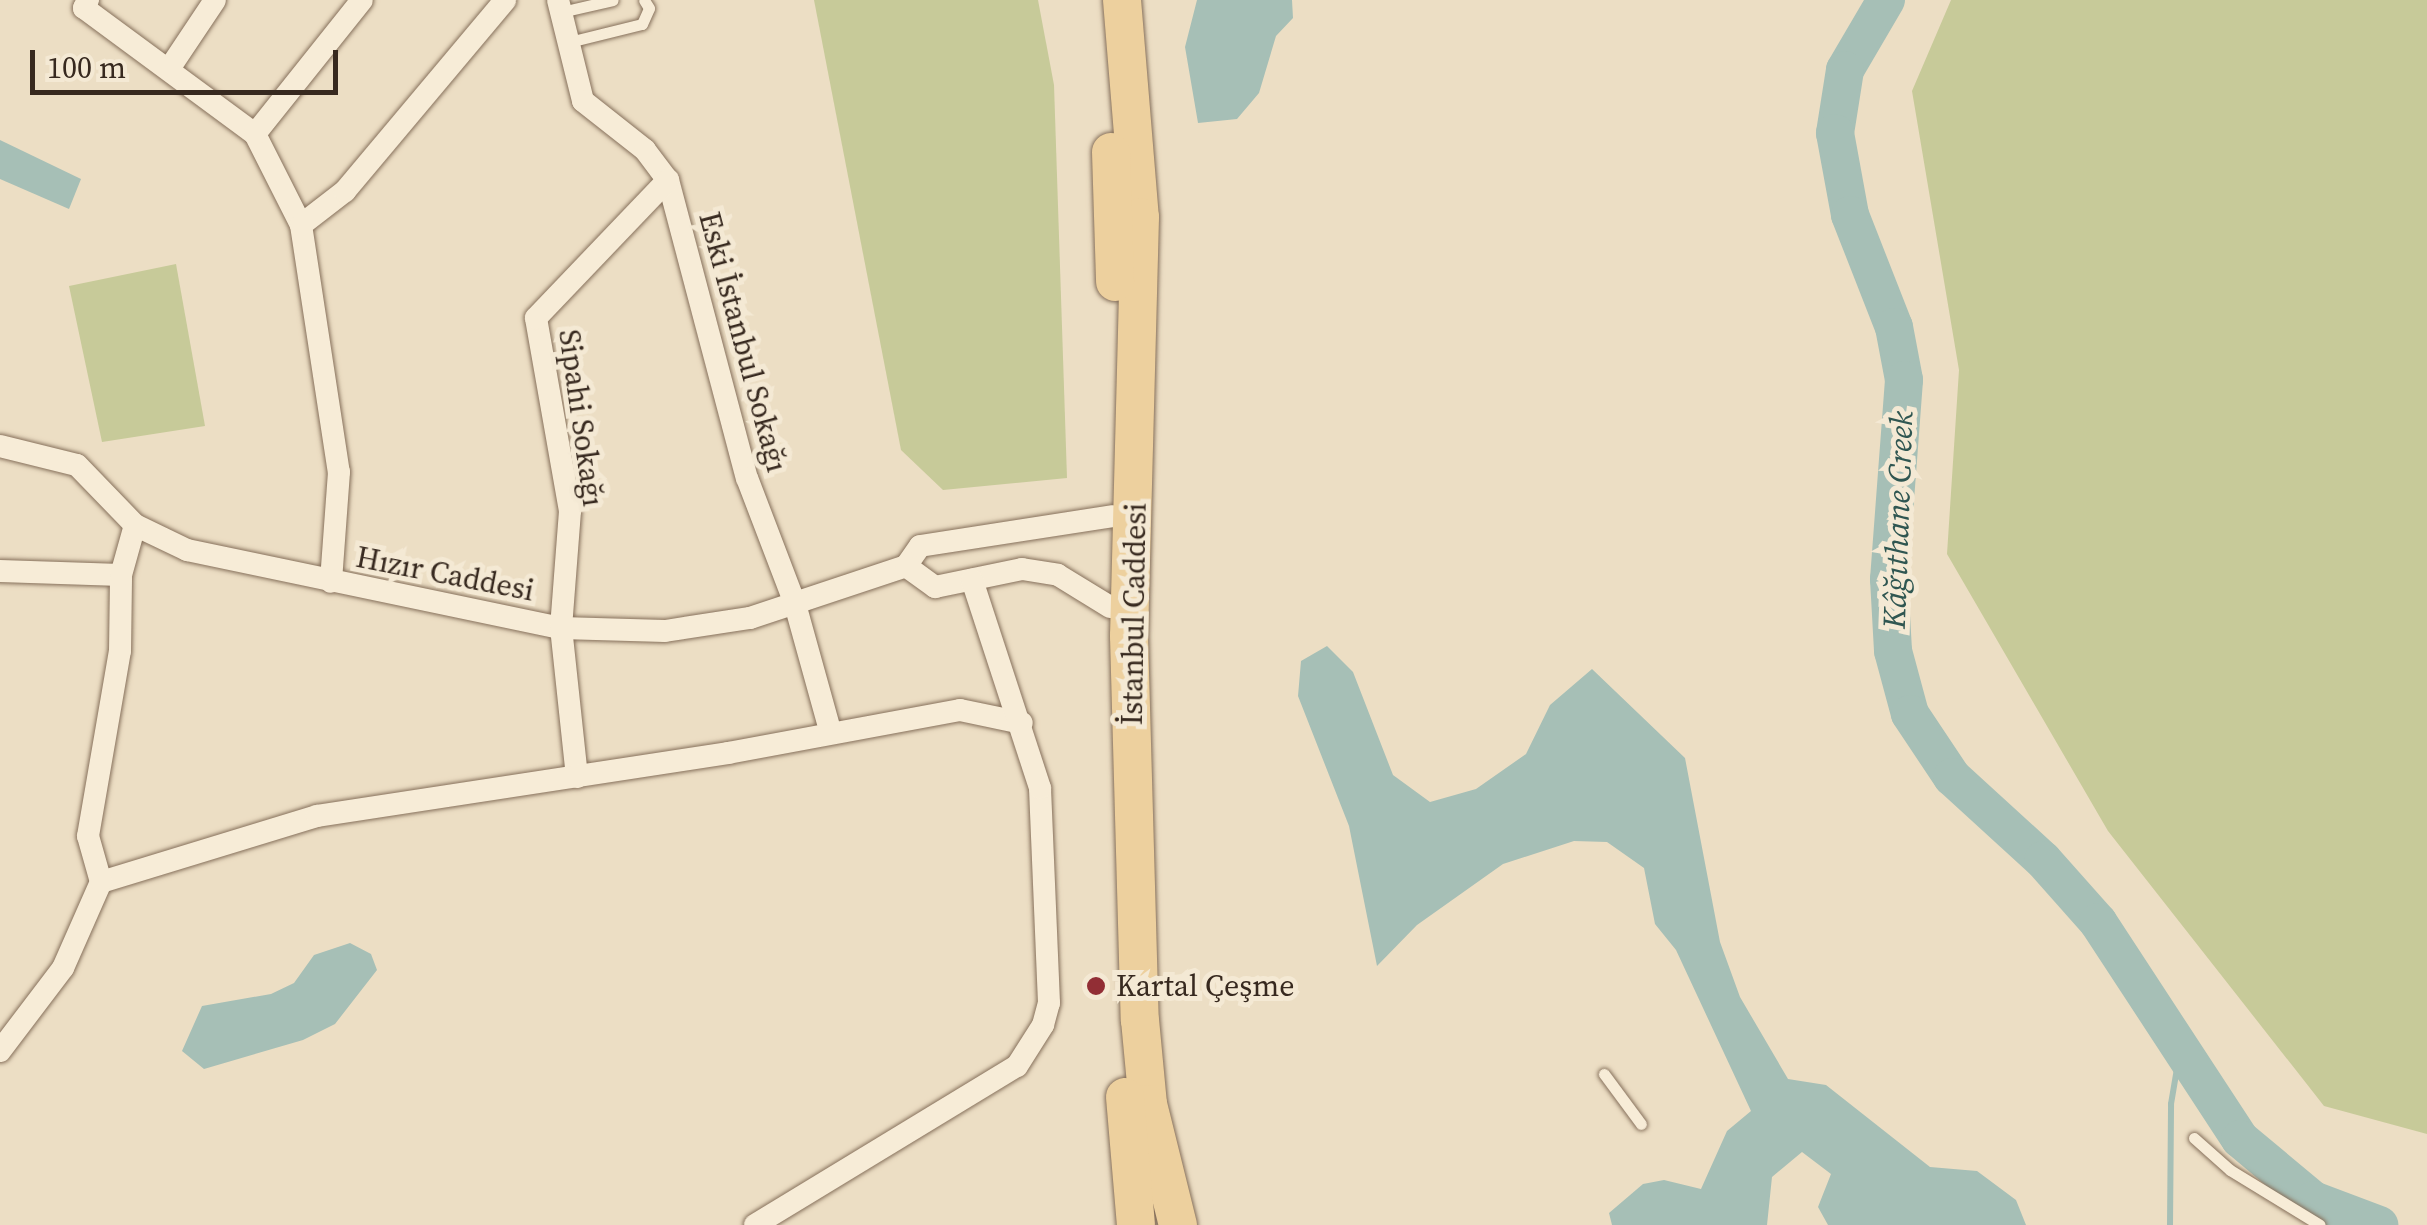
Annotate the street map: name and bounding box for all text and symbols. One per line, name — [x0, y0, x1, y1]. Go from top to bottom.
scale bar — [35, 30, 342, 92]
text: 100 m — [47, 47, 126, 88]
street label: Eski İstanbul Sokağı — [691, 208, 795, 476]
street label: Sipahi Sokağı — [551, 327, 611, 509]
water label: Kâğıthane Creek — [1875, 410, 1921, 630]
street label: İstanbul Caddesi — [1114, 502, 1154, 726]
street label: Hızır Caddesi — [353, 539, 537, 609]
place label: Kartal Çeşme — [1116, 968, 1295, 1004]
marker: Kartal Çeşme — [1085, 975, 1107, 997]

